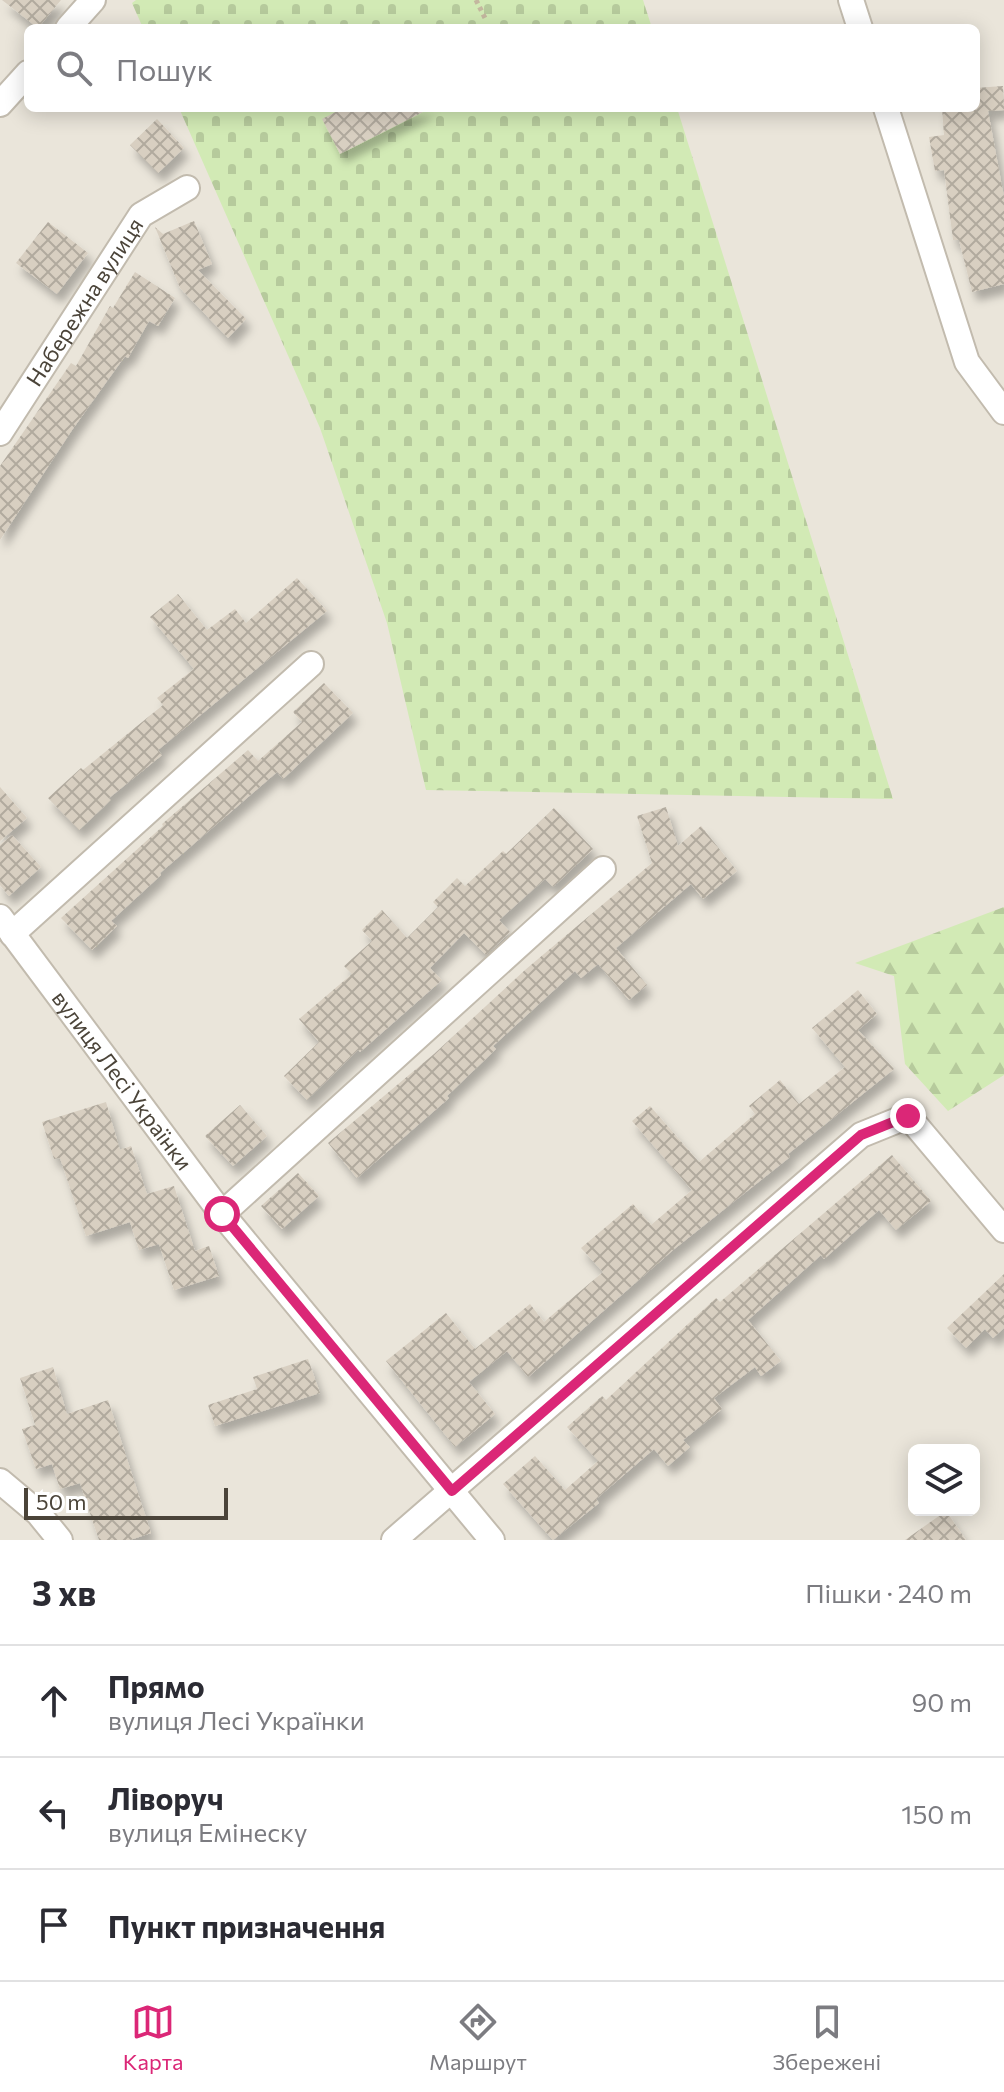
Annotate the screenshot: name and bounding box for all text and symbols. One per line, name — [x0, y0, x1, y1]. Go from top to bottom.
search box — [24, 24, 980, 112]
icon: search — [52, 46, 96, 90]
text: Пошук — [116, 50, 213, 87]
street label: Набережна вулиця — [20, 213, 149, 391]
street label: вулиця Лесі Українки — [47, 985, 198, 1175]
route end — [890, 1098, 926, 1134]
route start — [204, 1196, 240, 1232]
map controls — [908, 1444, 980, 1516]
button: layers — [908, 1444, 980, 1516]
scale bar — [24, 1484, 228, 1520]
text: 50 m — [36, 1488, 86, 1515]
text: 3 хв — [32, 1571, 96, 1613]
text: Пішки · 240 m — [805, 1577, 972, 1608]
text: Прямо — [108, 1667, 205, 1704]
icon: ahead — [32, 1679, 76, 1723]
text: 90 m — [912, 1686, 972, 1717]
text: вулиця Лесі Українки — [108, 1704, 365, 1735]
text: Ліворуч — [108, 1779, 224, 1816]
icon: left — [32, 1791, 76, 1835]
text: 150 m — [901, 1798, 972, 1829]
text: вулиця Емінеску — [108, 1816, 307, 1847]
icon: arrive — [32, 1903, 76, 1947]
text: Пункт призначення — [108, 1907, 385, 1944]
tab: Карта — [123, 2000, 183, 2075]
tab: Маршрут — [429, 2000, 527, 2075]
tab: Збережені — [772, 2000, 881, 2075]

